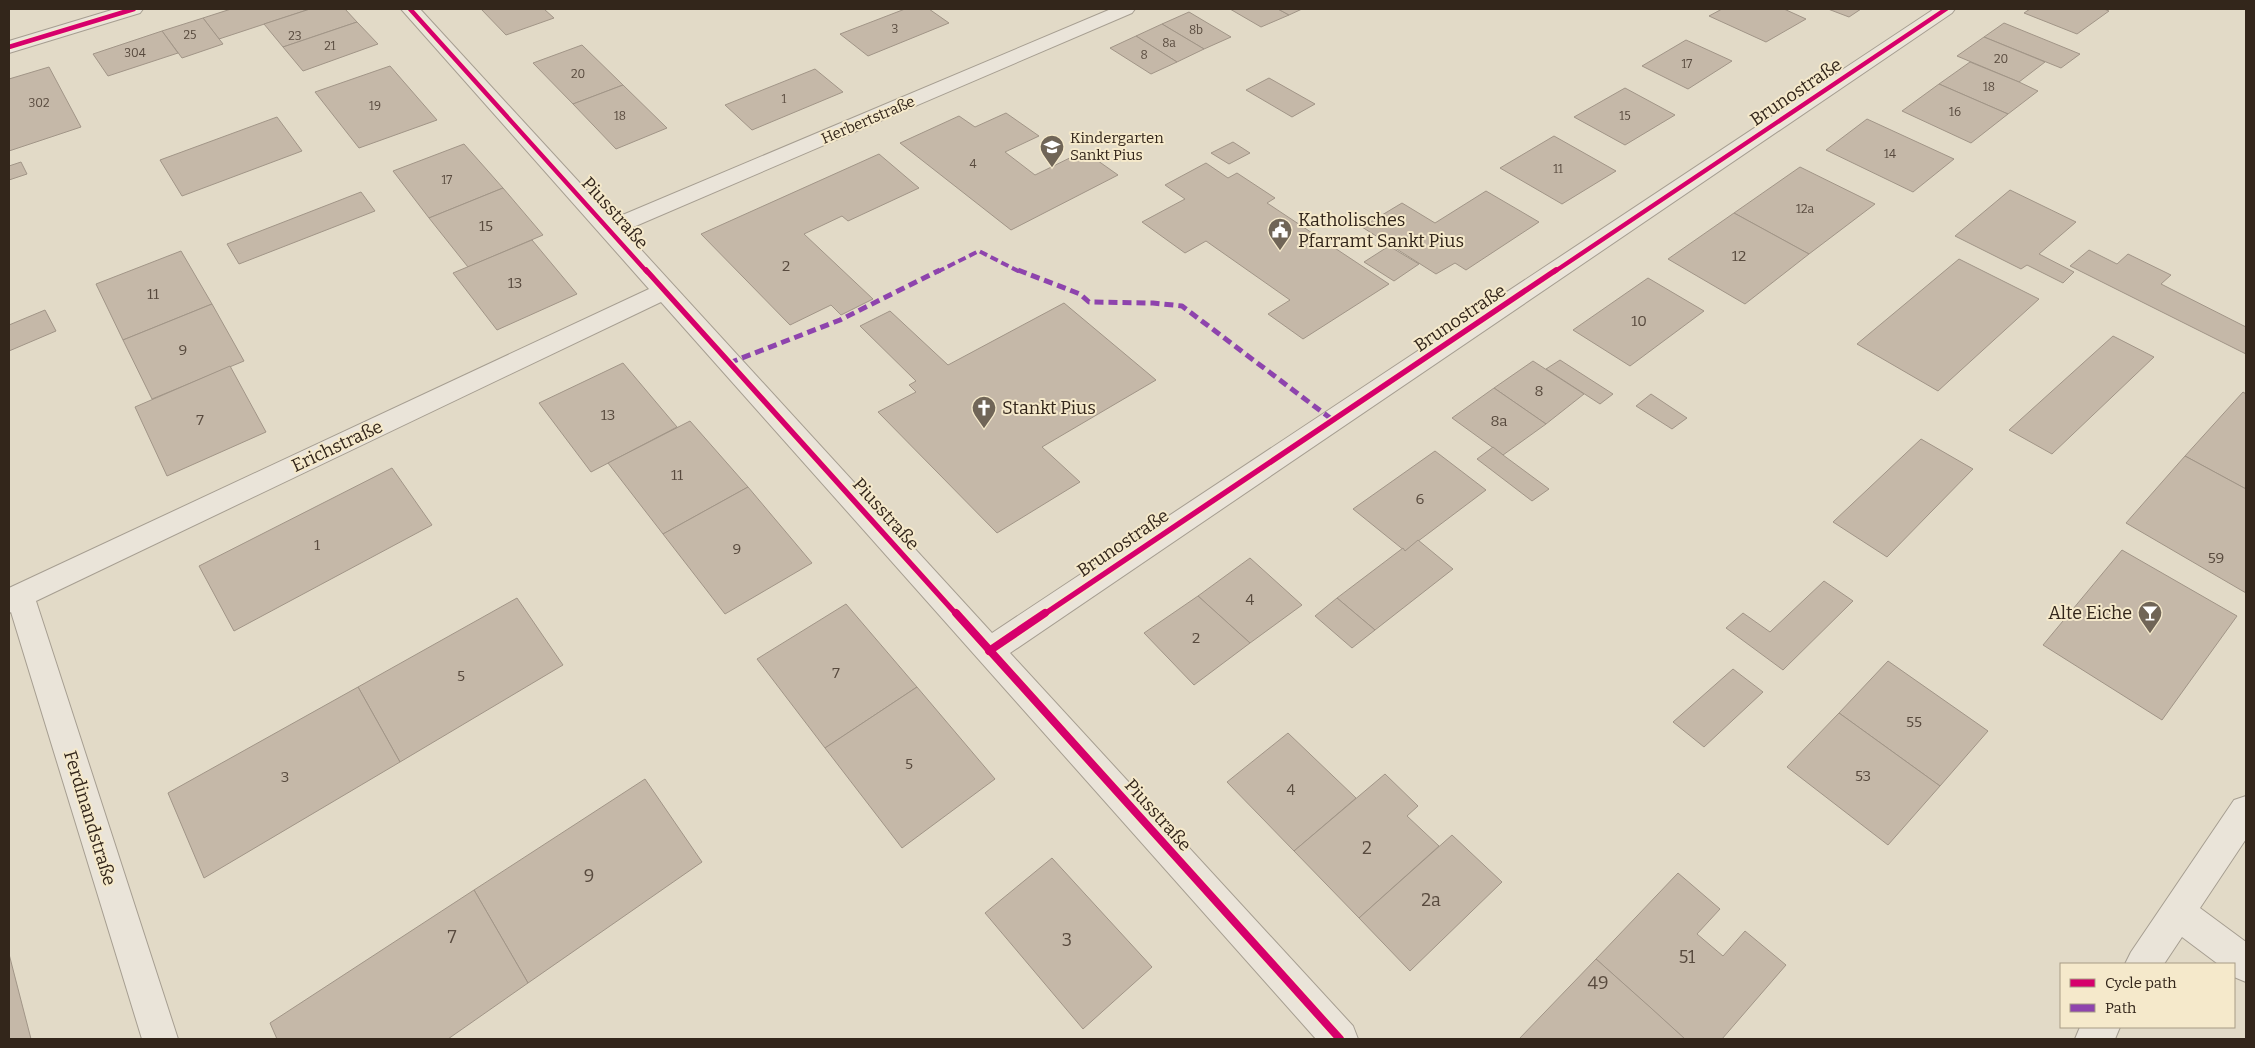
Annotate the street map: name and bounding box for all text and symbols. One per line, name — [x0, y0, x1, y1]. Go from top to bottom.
house number: 3 — [892, 22, 899, 36]
house number: 8b — [1189, 23, 1203, 37]
house number: 25 — [184, 28, 196, 42]
house number: 23 — [288, 29, 302, 43]
house number: 8a — [1162, 36, 1176, 50]
house number: 21 — [324, 39, 336, 53]
house number: 304 — [124, 46, 146, 60]
house number: 8 — [1140, 48, 1148, 62]
house number: 20 — [1994, 52, 2008, 66]
street label: Brunostraße — [1746, 53, 1846, 131]
house number: 17 — [1682, 57, 1692, 71]
house number: 20 — [571, 67, 585, 81]
house number: 18 — [1983, 80, 1995, 94]
house number: 1 — [782, 92, 787, 106]
street label: Herbertstraße — [819, 92, 917, 148]
house number: 302 — [28, 96, 50, 110]
house number: 19 — [369, 99, 381, 113]
house number: 16 — [1949, 105, 1961, 119]
house number: 18 — [614, 109, 626, 123]
house number: 15 — [1619, 109, 1631, 123]
place label: Kindergarten Sankt Pius — [1070, 129, 1164, 164]
school or university icon: Kindergarten Sankt Pius — [1039, 134, 1065, 168]
house number: 14 — [1884, 147, 1896, 161]
house number: 4 — [969, 157, 977, 171]
house number: 11 — [1553, 162, 1563, 176]
street label: Piusstraße — [577, 172, 653, 254]
house number: 17 — [442, 173, 452, 187]
house number: 12a — [1796, 202, 1814, 216]
place label: Katholisches Pfarramt Sankt Pius — [1298, 209, 1464, 252]
house number: 15 — [479, 217, 493, 235]
public building icon: Katholisches Pfarramt Sankt Pius — [1267, 217, 1293, 251]
house number: 12 — [1732, 247, 1746, 265]
house number: 2 — [782, 257, 790, 275]
house number: 13 — [508, 274, 522, 292]
street label: Brunostraße — [1410, 279, 1510, 357]
house number: 11 — [147, 285, 159, 303]
house number: 10 — [1631, 312, 1647, 330]
house number: 9 — [179, 341, 187, 359]
house number: 8 — [1534, 382, 1544, 400]
church icon: Stankt Pius — [971, 395, 997, 429]
place label: Stankt Pius — [1002, 397, 1096, 419]
house number: 13 — [601, 406, 615, 424]
house number: 7 — [196, 411, 204, 429]
house number: 8a — [1491, 412, 1507, 430]
street label: Erichstraße — [288, 415, 386, 477]
house number: 11 — [671, 466, 683, 484]
street label: Piusstraße — [848, 473, 924, 555]
house number: 6 — [1416, 490, 1425, 508]
street label: Brunostraße — [1073, 504, 1173, 582]
house number: 1 — [314, 536, 320, 554]
house number: 9 — [733, 540, 741, 558]
house number: 59 — [2208, 549, 2224, 567]
house number: 4 — [1246, 591, 1255, 609]
bar icon: Alte Eiche — [2137, 600, 2163, 634]
place label: Alte Eiche — [2048, 602, 2132, 624]
house number: 2 — [1192, 629, 1200, 647]
house number: 7 — [832, 664, 840, 682]
house number: 5 — [457, 667, 465, 685]
house number: 55 — [1906, 713, 1922, 731]
street label: Ferdinandstraße — [59, 748, 121, 888]
house number: 5 — [905, 755, 913, 773]
house number: 53 — [1855, 767, 1871, 785]
house number: 3 — [281, 768, 289, 786]
street label: Piusstraße — [1120, 774, 1196, 856]
house number: 4 — [1287, 781, 1296, 799]
house number: 2 — [1362, 837, 1372, 859]
house number: 9 — [584, 865, 594, 887]
house number: 2a — [1421, 889, 1441, 911]
house number: 7 — [447, 926, 457, 948]
house number: 3 — [1062, 929, 1072, 951]
house number: 51 — [1679, 946, 1696, 968]
legend — [2060, 963, 2235, 1028]
house number: 49 — [1587, 972, 1609, 994]
text: Cycle path — [2105, 974, 2177, 992]
text: Path — [2105, 999, 2137, 1017]

